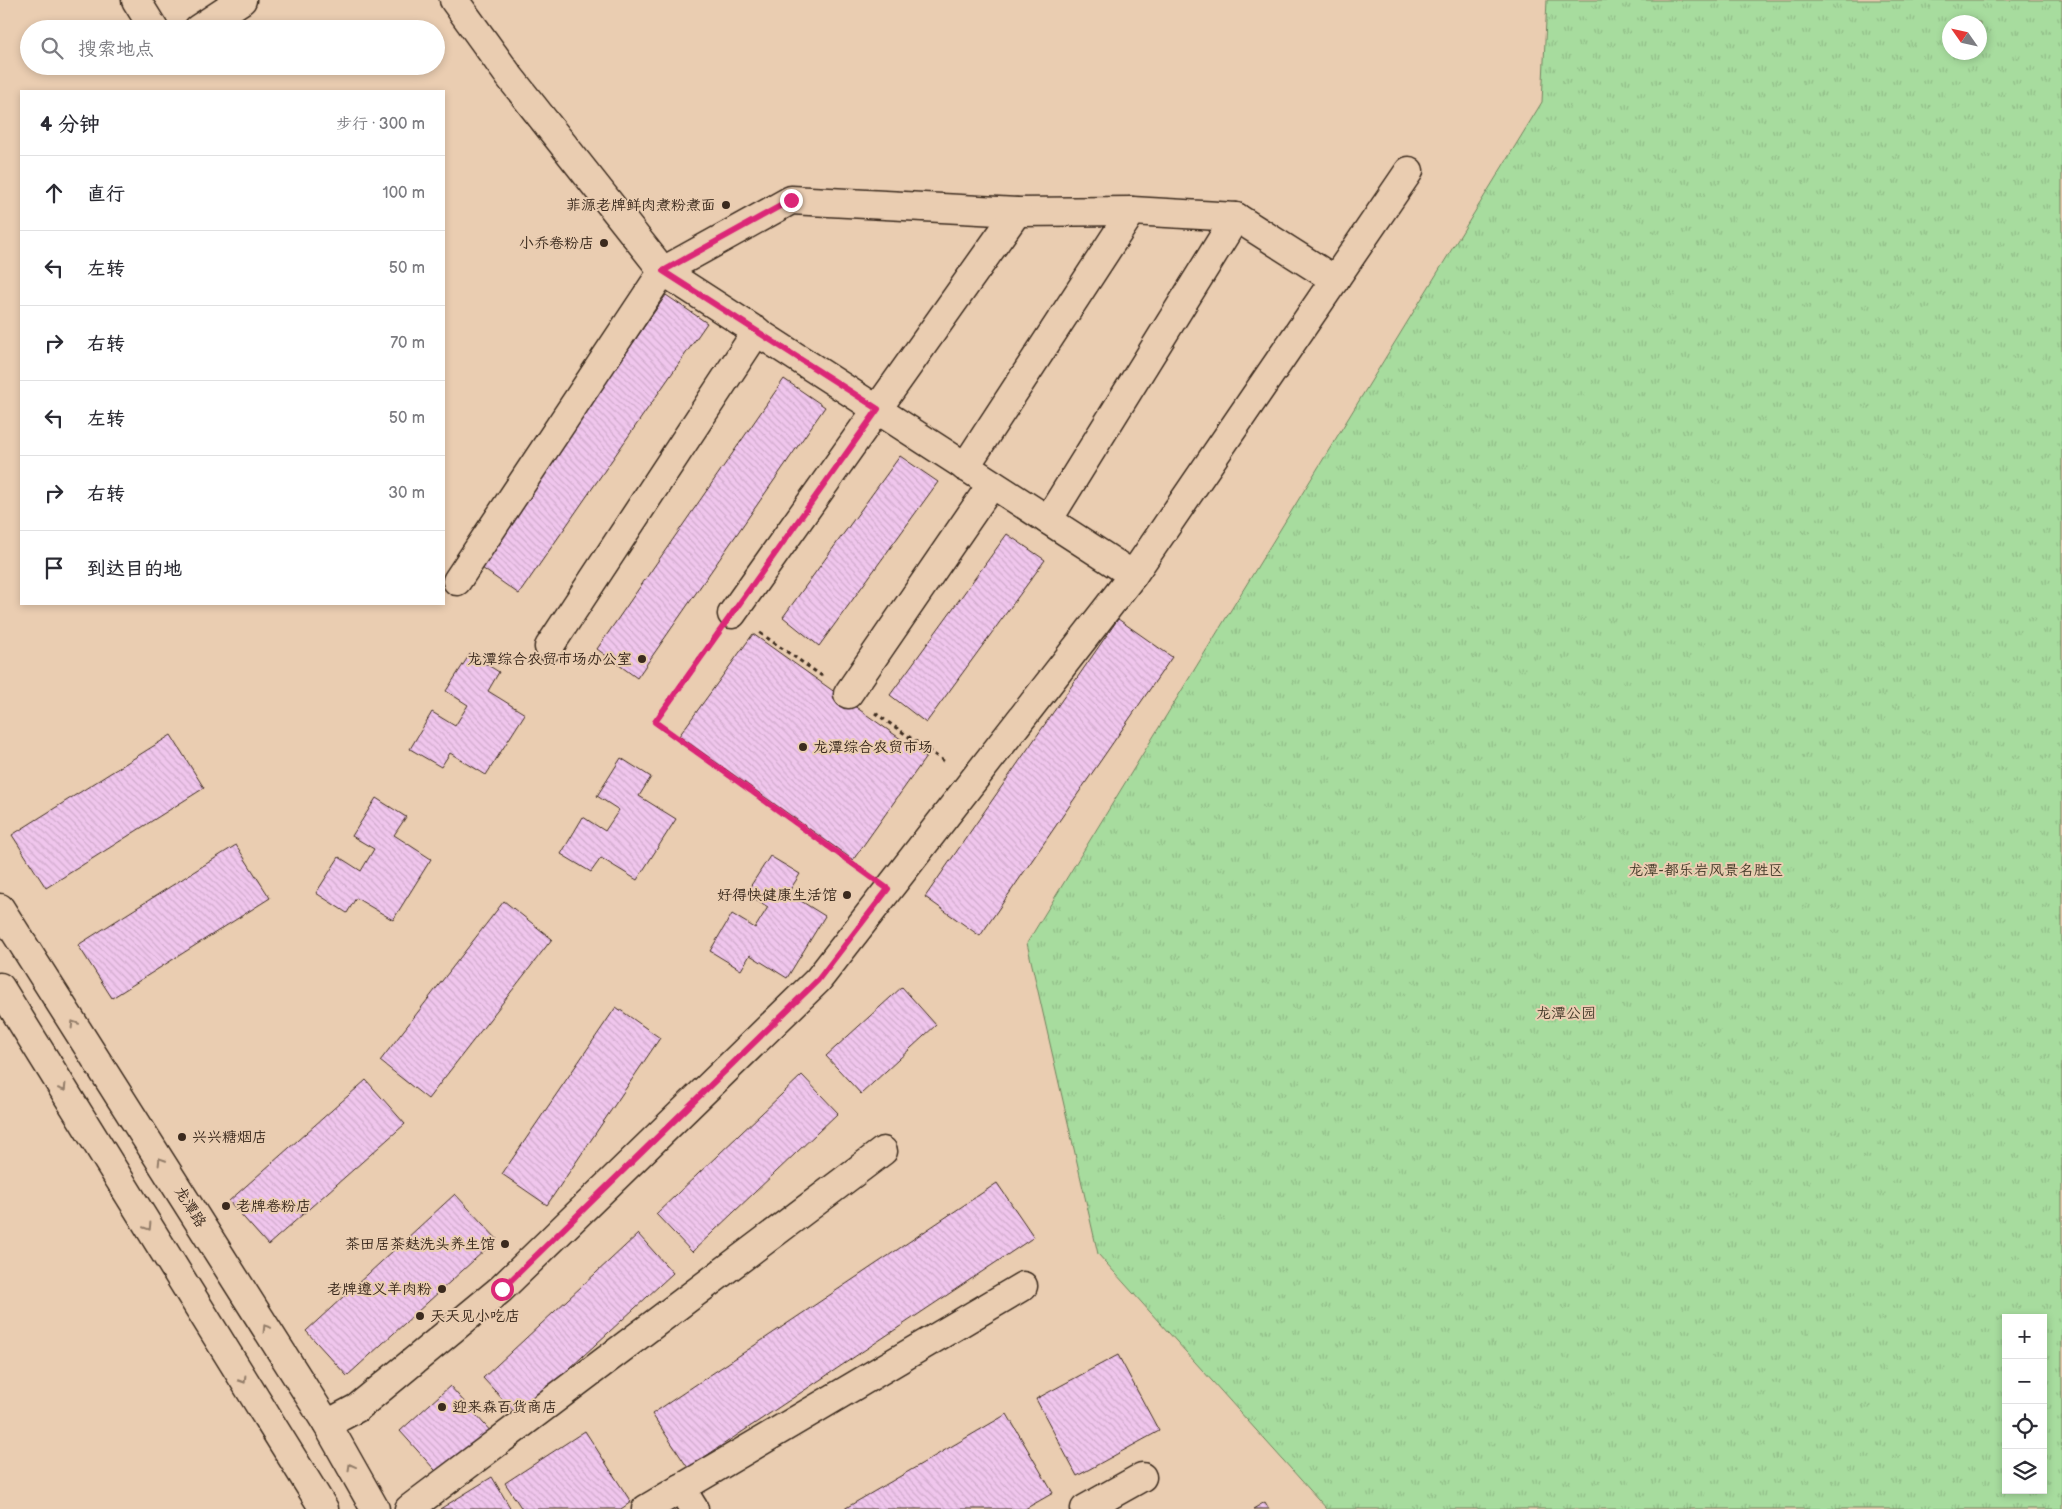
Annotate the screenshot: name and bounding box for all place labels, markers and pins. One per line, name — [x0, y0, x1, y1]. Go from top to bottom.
place label: 菲源老牌鲜肉煮粉煮面 — [566, 196, 716, 215]
marker: 菲源老牌鲜肉煮粉煮面 — [720, 199, 732, 211]
place label: 小乔卷粉店 — [519, 234, 594, 253]
marker: 小乔卷粉店 — [598, 237, 610, 249]
place label: 龙潭综合农贸市场办公室 — [467, 650, 632, 669]
marker: 龙潭综合农贸市场办公室 — [636, 653, 648, 665]
place label: 龙潭综合农贸市场 — [813, 738, 933, 757]
marker: 龙潭综合农贸市场 — [797, 741, 809, 753]
place label: 好得快健康生活馆 — [717, 886, 837, 905]
marker: 好得快健康生活馆 — [841, 889, 853, 901]
place label: 兴兴糖烟店 — [192, 1128, 267, 1147]
marker: 兴兴糖烟店 — [176, 1131, 188, 1143]
place label: 老牌卷粉店 — [236, 1197, 311, 1216]
marker: 老牌卷粉店 — [220, 1200, 232, 1212]
place label: 茶田居茶麸洗头养生馆 — [345, 1235, 495, 1254]
marker: 茶田居茶麸洗头养生馆 — [499, 1238, 511, 1250]
place label: 老牌遵义羊肉粉 — [327, 1280, 432, 1299]
marker: 老牌遵义羊肉粉 — [436, 1283, 448, 1295]
place label: 天天见小吃店 — [430, 1307, 520, 1326]
marker: 天天见小吃店 — [414, 1310, 426, 1322]
place label: 迎来森百货商店 — [452, 1398, 557, 1417]
marker: 迎来森百货商店 — [436, 1401, 448, 1413]

